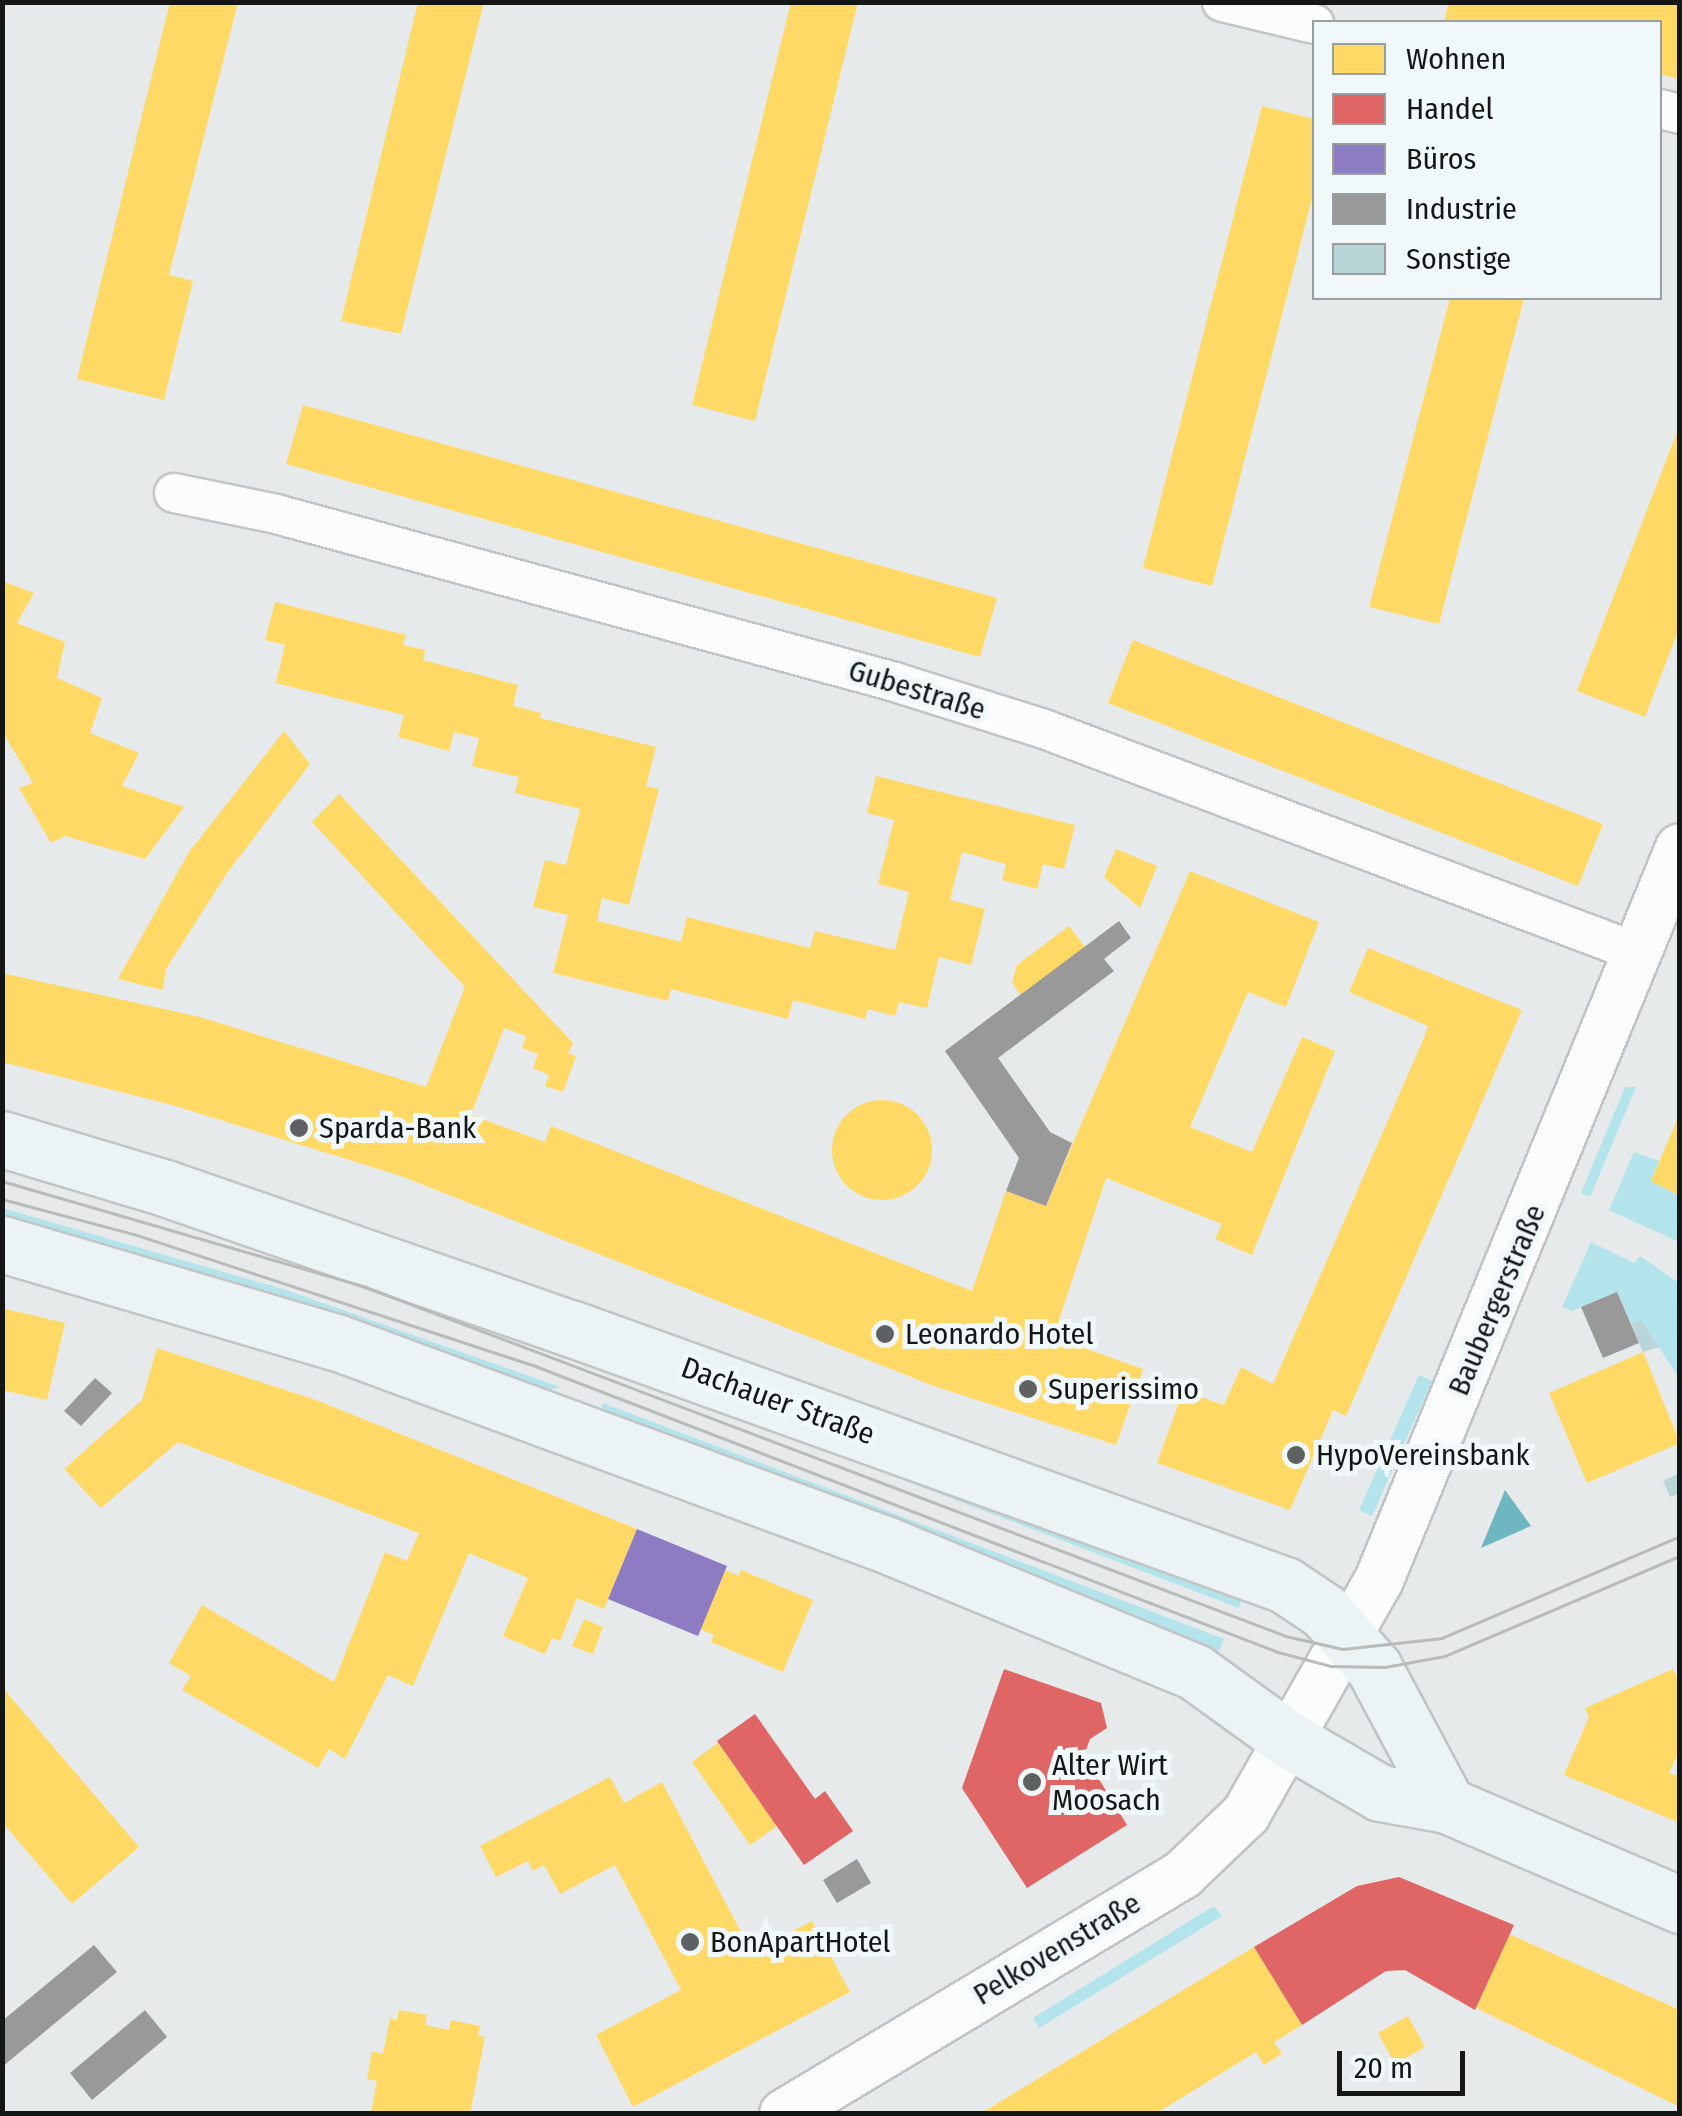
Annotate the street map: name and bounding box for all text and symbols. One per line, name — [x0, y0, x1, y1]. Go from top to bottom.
legend — [1312, 20, 1662, 300]
text: Wohnen — [1406, 41, 1506, 77]
text: Handel — [1406, 91, 1494, 127]
text: Büros — [1406, 141, 1476, 177]
text: Industrie — [1406, 191, 1517, 227]
text: Sonstige — [1406, 241, 1511, 277]
street label: Gubestraße — [844, 652, 990, 728]
place label: Sparda-Bank — [319, 1110, 476, 1146]
marker: Sparda-Bank — [288, 1117, 310, 1139]
street label: Baubergerstraße — [1441, 1199, 1553, 1401]
place label: Leonardo Hotel — [905, 1316, 1093, 1352]
marker: Leonardo Hotel — [874, 1323, 896, 1345]
street label: Dachauer Straße — [676, 1349, 880, 1453]
place label: Superissimo — [1048, 1371, 1199, 1407]
marker: Superissimo — [1017, 1378, 1039, 1400]
place label: HypoVereinsbank — [1316, 1437, 1529, 1473]
marker: HypoVereinsbank — [1285, 1444, 1307, 1466]
place label: Alter Wirt Moosach — [1052, 1747, 1168, 1818]
marker: Alter Wirt Moosach — [1021, 1771, 1043, 1793]
street label: Pelkovenstraße — [967, 1885, 1147, 2013]
place label: BonApartHotel — [710, 1924, 891, 1960]
marker: BonApartHotel — [679, 1931, 701, 1953]
scale bar — [1342, 2031, 1470, 2093]
text: 20 m — [1354, 2050, 1413, 2086]

